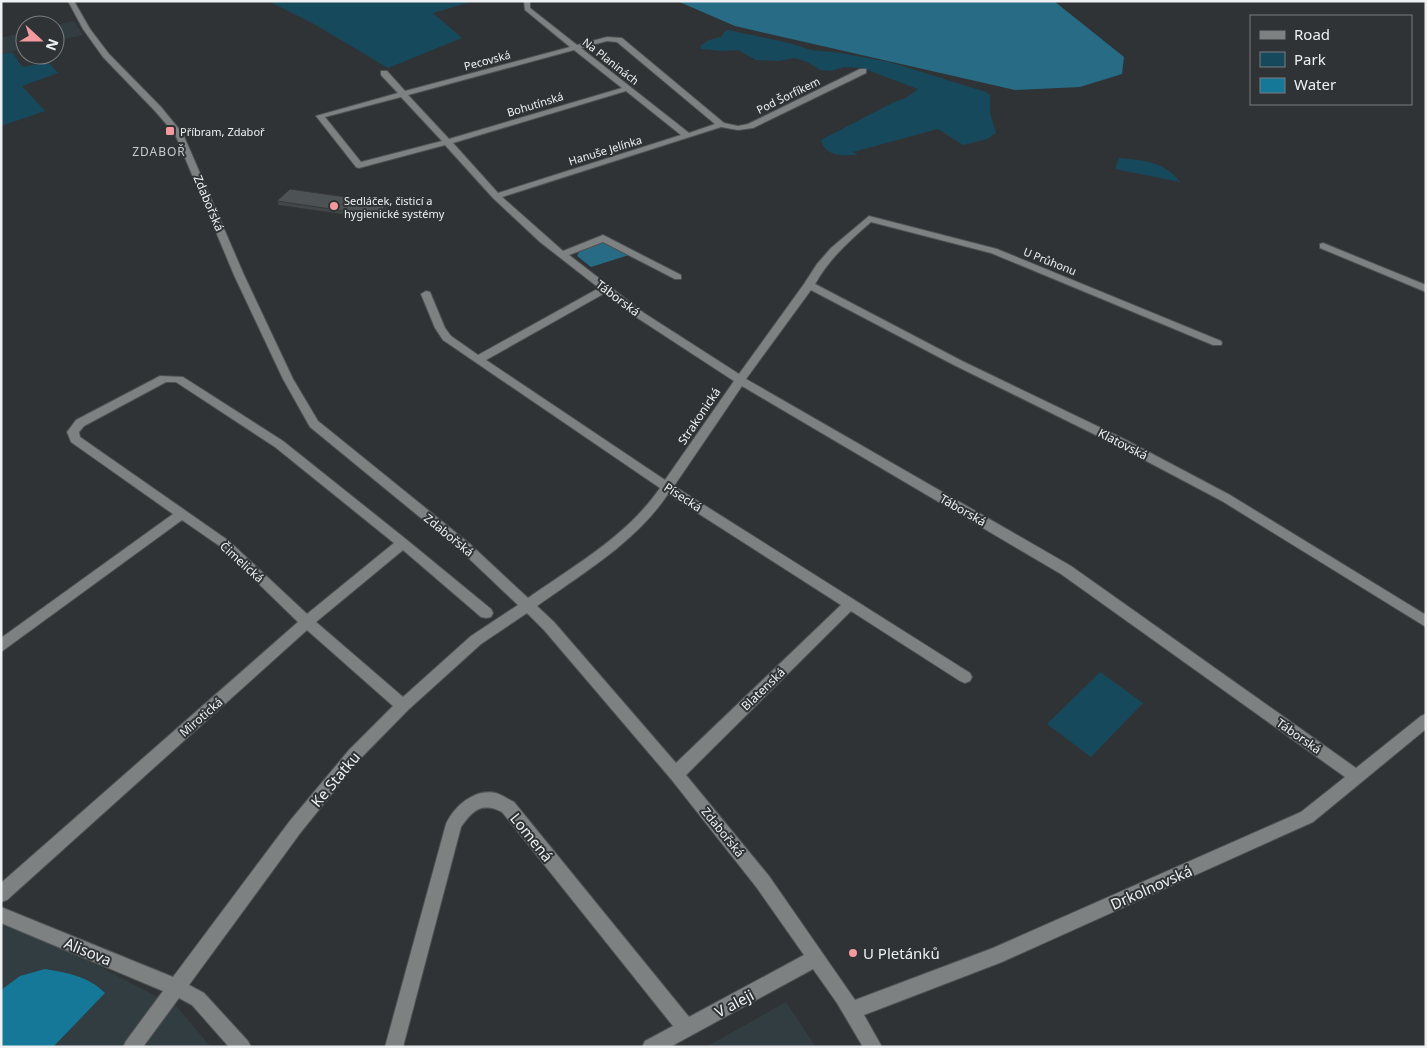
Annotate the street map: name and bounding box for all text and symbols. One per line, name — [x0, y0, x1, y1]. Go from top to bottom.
north arrow — [15, 15, 65, 65]
legend — [1250, 15, 1412, 105]
text: Road — [1294, 24, 1330, 44]
street label: Na Planinách — [580, 34, 642, 88]
text: N — [42, 36, 64, 54]
street label: Pecovská — [462, 47, 512, 73]
text: Park — [1294, 49, 1326, 69]
street label: Pod Šorfíkem — [754, 73, 822, 117]
text: Water — [1294, 74, 1336, 94]
street label: Bohutínská — [505, 88, 565, 120]
place label: Příbram, Zdaboř — [180, 124, 265, 139]
marker: Příbram, Zdaboř — [164, 125, 176, 137]
street label: Hanuše Jelínka — [566, 132, 644, 168]
district label: ZDABOŘ — [132, 143, 186, 160]
street label: Zdabořská — [190, 172, 228, 234]
place label: Sedláček, čisticí a hygienické systémy — [344, 193, 445, 221]
marker: Sedláček, čisticí a hygienické systémy — [328, 200, 340, 212]
street label: U Průhonu — [1021, 244, 1079, 278]
street label: Táborská — [593, 276, 643, 320]
street label: Strakonická — [674, 384, 724, 448]
street label: Klatovská — [1095, 424, 1151, 464]
street label: Písecká — [661, 478, 705, 516]
street label: Táborská — [937, 490, 989, 530]
street label: Zdabořská — [421, 510, 477, 560]
street label: Čimelická — [216, 538, 268, 586]
street label: Blatenská — [737, 664, 789, 714]
street label: Mirotická — [176, 693, 226, 741]
street label: Táborská — [1273, 714, 1325, 758]
street label: Ke Statku — [306, 747, 364, 811]
street label: Zdabořská — [698, 804, 748, 860]
street label: Lomená — [506, 809, 558, 865]
street label: Drkolnovská — [1107, 860, 1195, 914]
street label: Alisova — [61, 932, 115, 970]
place label: U Pletánků — [863, 943, 940, 963]
marker: U Pletánků — [847, 947, 859, 959]
street label: V aleji — [711, 984, 757, 1022]

